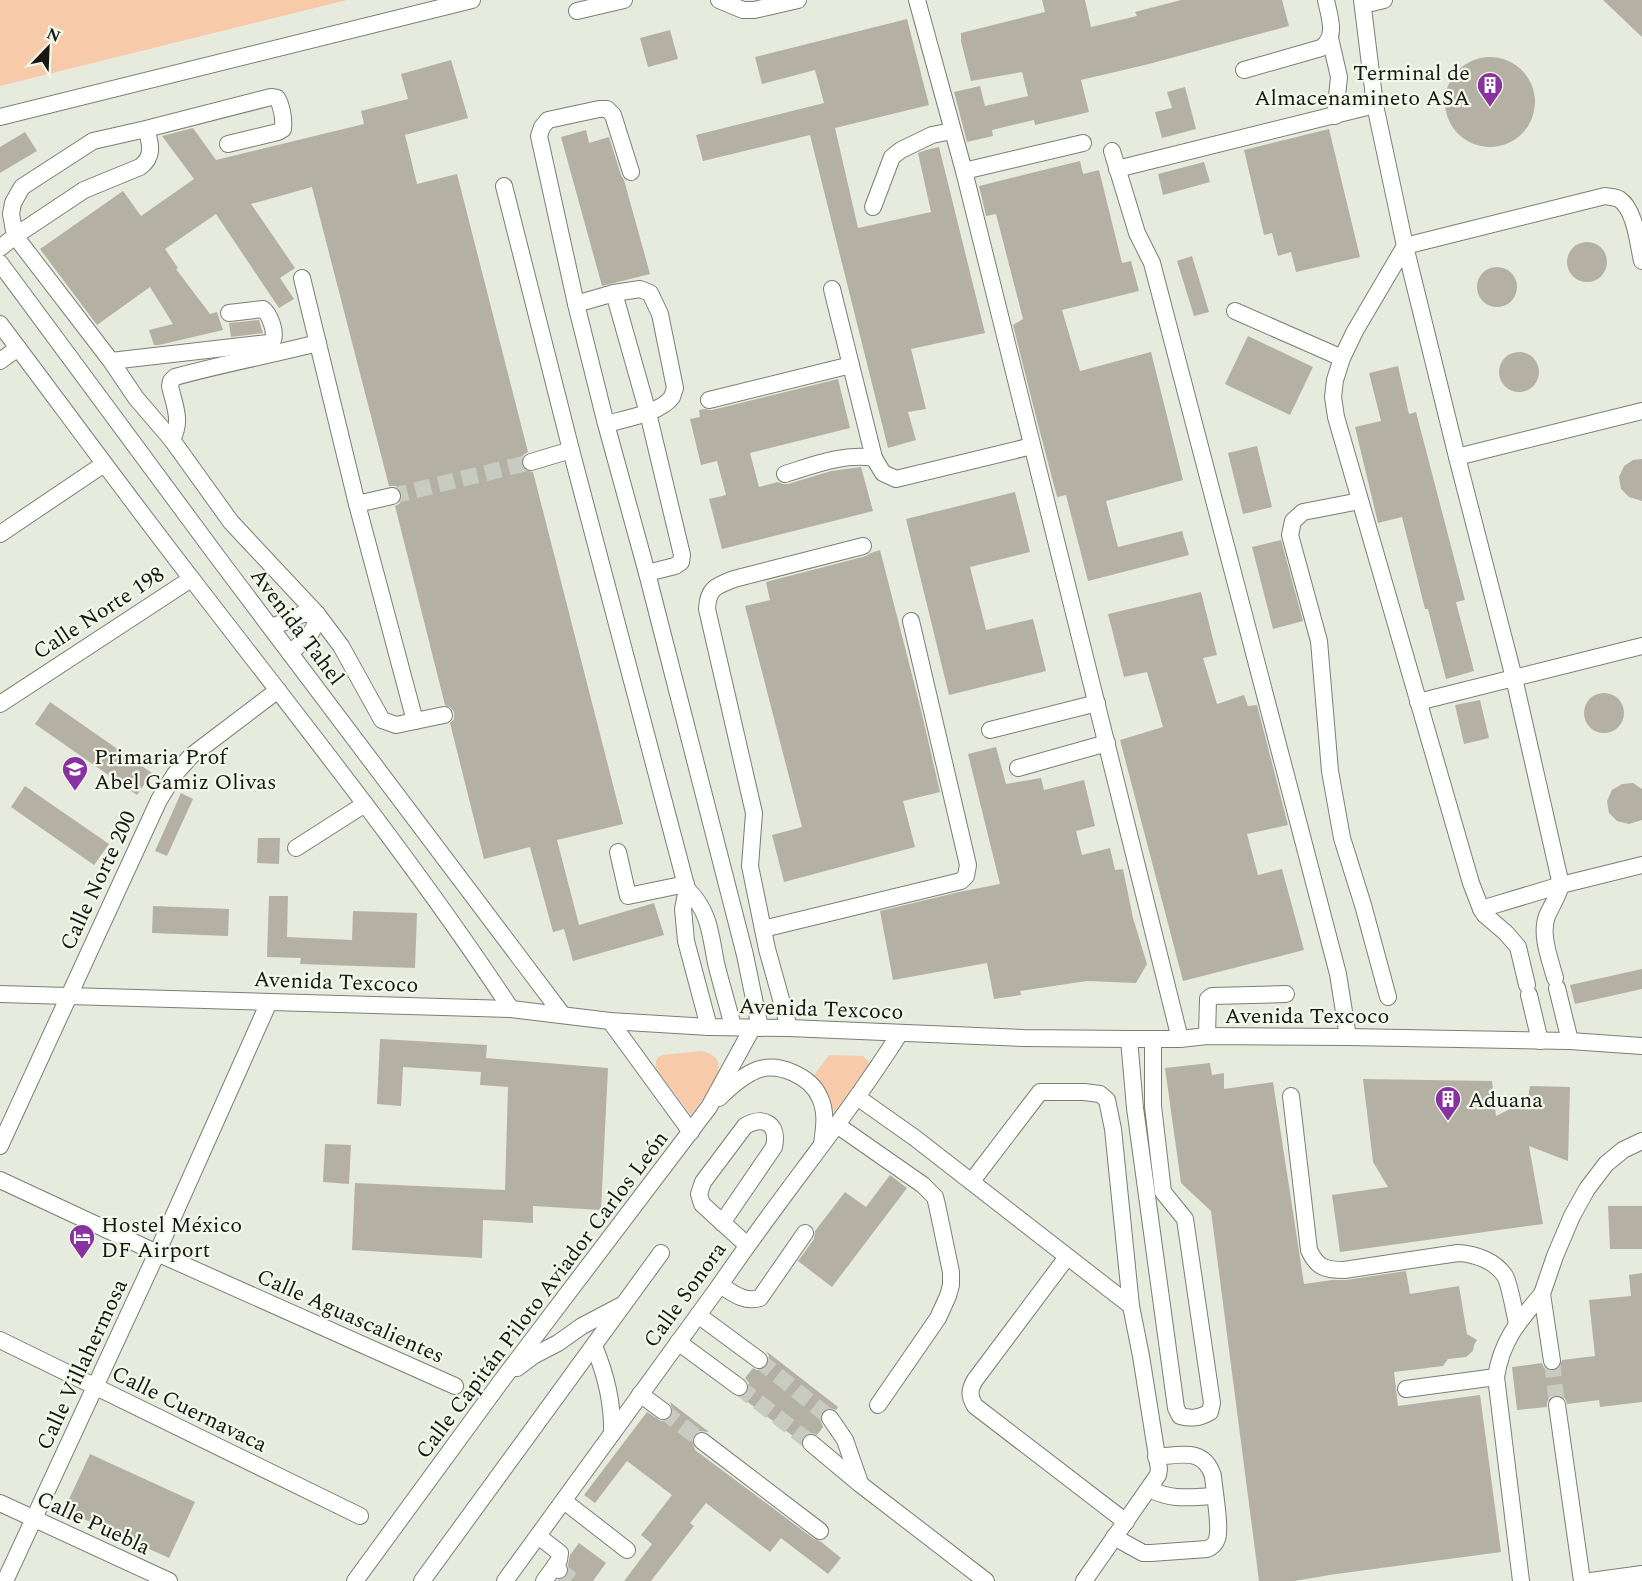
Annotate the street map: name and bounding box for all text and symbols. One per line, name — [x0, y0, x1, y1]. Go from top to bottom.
north arrow — [18, 18, 78, 78]
text: N — [43, 22, 64, 49]
place label: Terminal de Almacenamineto ASA — [1254, 57, 1470, 115]
building icon: Terminal de Almacenamineto ASA — [1475, 70, 1505, 108]
street label: Calle Norte 198 — [27, 558, 171, 668]
street label: Avenida Tahel — [242, 561, 352, 693]
place label: Primaria Prof Abel Gamiz Olivas — [94, 741, 277, 799]
school or university icon: Primaria Prof Abel Gamiz Olivas — [60, 754, 90, 792]
street label: Calle Norte 200 — [52, 805, 145, 956]
street label: Avenida Texcoco — [253, 963, 419, 1002]
street label: Avenida Texcoco — [738, 990, 904, 1029]
street label: Avenida Texcoco — [1225, 1000, 1389, 1033]
building icon: Aduana — [1433, 1084, 1463, 1122]
place label: Aduana — [1468, 1084, 1543, 1117]
street label: Calle Capitán Piloto Aviador Carlos León — [408, 1124, 677, 1466]
place label: Hostel México DF Airport — [101, 1209, 242, 1267]
hotel icon: Hostel México DF Airport — [67, 1222, 97, 1260]
street label: Calle Sonora — [635, 1235, 735, 1355]
street label: Calle Aguascalientes — [251, 1260, 450, 1373]
street label: Calle Villahermosa — [28, 1273, 137, 1456]
street label: Calle Cuernavaca — [106, 1357, 273, 1461]
street label: Calle Puebla — [31, 1483, 156, 1564]

